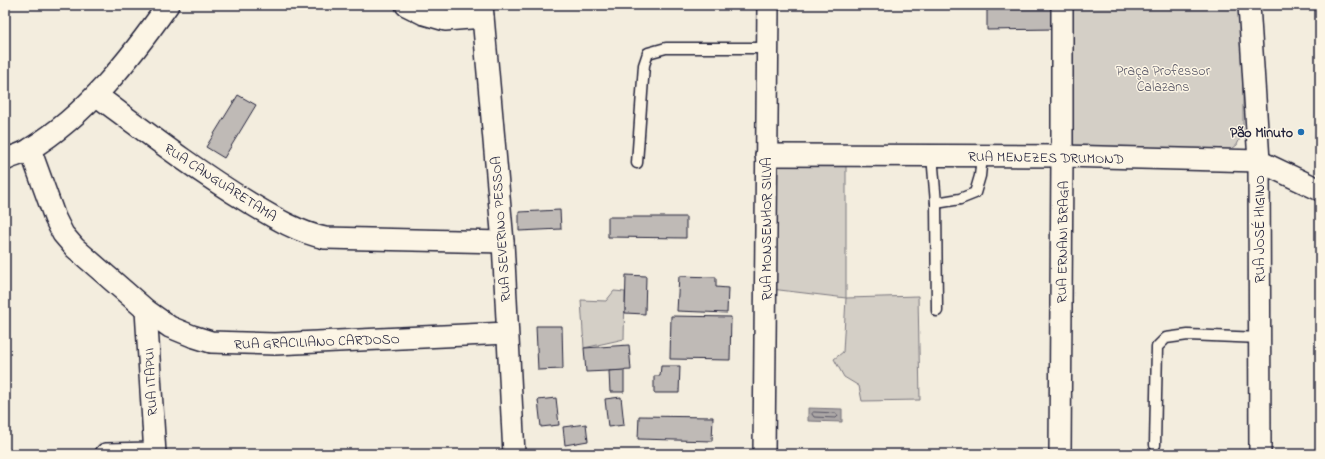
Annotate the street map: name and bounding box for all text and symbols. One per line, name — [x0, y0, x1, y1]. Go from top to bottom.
park label: Praça Professor Calazans — [1116, 61, 1211, 98]
place label: Pão Minuto — [1230, 123, 1293, 144]
marker: Pão Minuto — [1296, 127, 1306, 137]
street label: RUA CANGUARETAMA — [160, 139, 281, 228]
street label: RUA MENEZES DRUMOND — [968, 147, 1124, 170]
street label: RUA SEVERINO PESSOA — [486, 155, 517, 302]
street label: RUA MONSENHOR SILVA — [757, 157, 778, 301]
street label: RUA JOSÉ HIGINO — [1250, 175, 1271, 283]
street label: RUA ERNANI BRAGA — [1052, 181, 1075, 303]
street label: RUA GRACILIANO CARDOSO — [234, 329, 400, 356]
street label: RUA ITAPUI — [139, 347, 164, 416]

